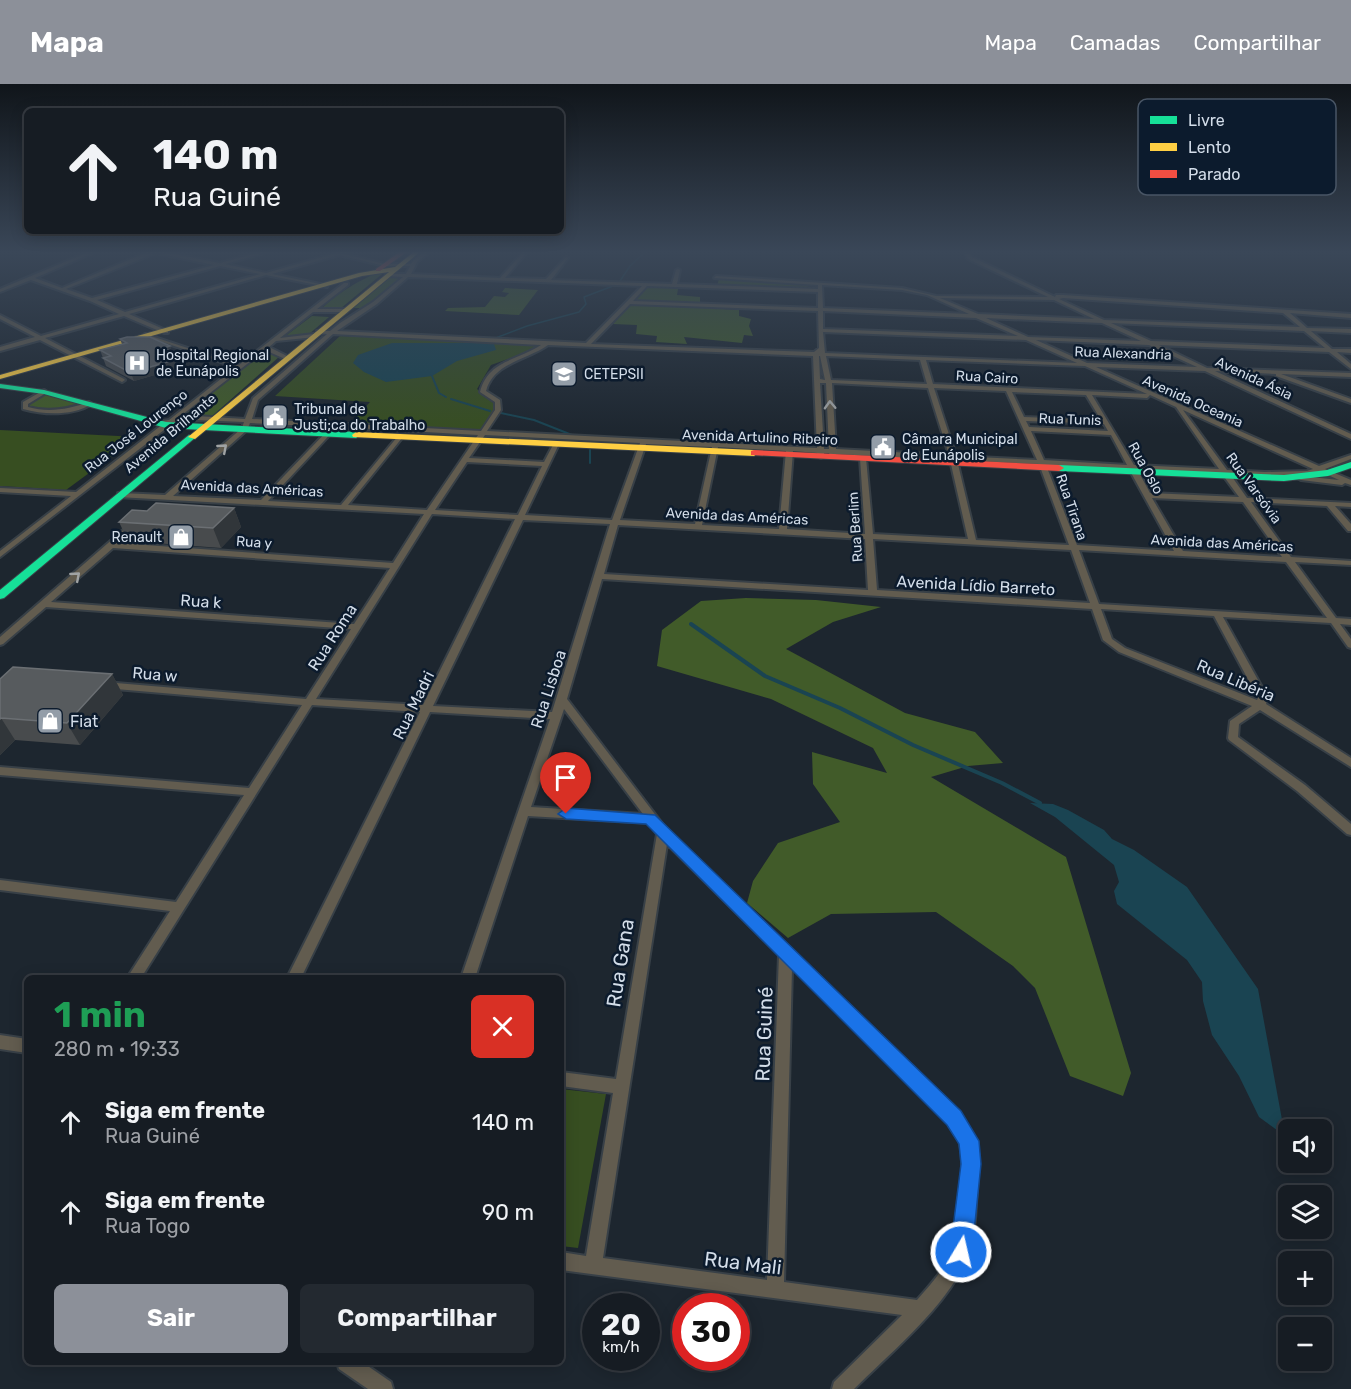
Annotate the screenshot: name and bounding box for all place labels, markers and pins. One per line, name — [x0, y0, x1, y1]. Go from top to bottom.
place label: Hospital Regional de Eunápolis — [156, 347, 269, 380]
hospital icon: Hospital Regional de Eunápolis — [122, 348, 152, 378]
school or university icon: CETEPSII — [549, 359, 579, 389]
place label: CETEPSII — [584, 366, 644, 383]
place label: Tribunal de Justi;ca do Trabalho — [294, 401, 425, 434]
public building icon: Tribunal de Justi;ca do Trabalho — [260, 402, 290, 432]
place label: Câmara Municipal de Eunápolis — [902, 431, 1018, 464]
public building icon: Câmara Municipal de Eunápolis — [868, 432, 898, 462]
shop icon: Renault — [166, 522, 196, 552]
place label: Renault — [112, 529, 163, 546]
shop icon: Fiat — [35, 706, 65, 736]
place label: Fiat — [70, 712, 98, 731]
pin — [540, 752, 591, 814]

